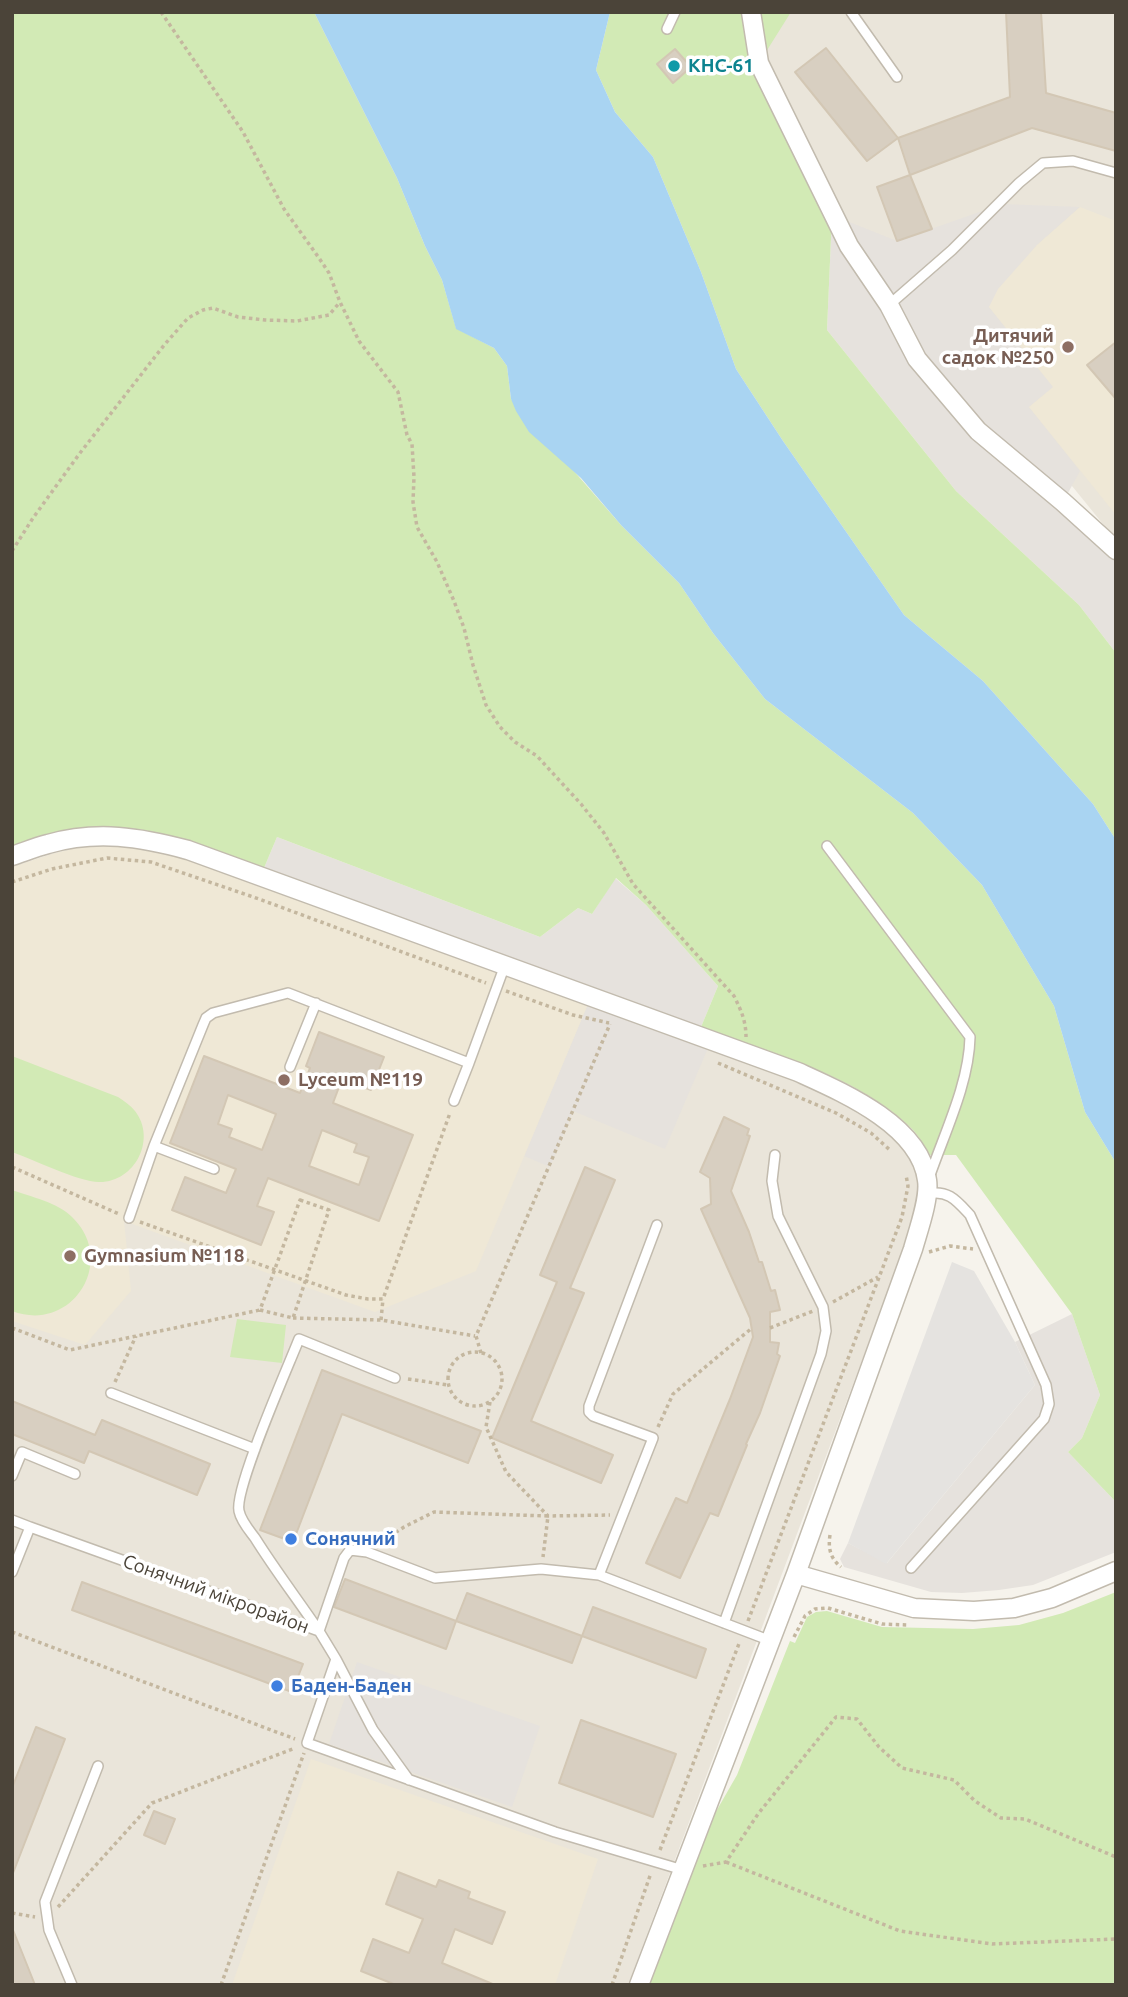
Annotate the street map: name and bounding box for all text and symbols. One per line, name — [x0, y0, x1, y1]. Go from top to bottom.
place label: КНС-61 — [688, 55, 754, 77]
marker: КНС-61 — [666, 58, 682, 74]
place label: Дитячий садок №250 — [942, 325, 1054, 369]
marker: Дитячий садок №250 — [1060, 339, 1076, 355]
place label: Lyceum №119 — [298, 1069, 423, 1091]
marker: Lyceum №119 — [276, 1072, 292, 1088]
place label: Gymnasium №118 — [84, 1245, 244, 1267]
marker: Gymnasium №118 — [62, 1248, 78, 1264]
place label: Сонячний — [305, 1528, 396, 1550]
marker: Сонячний — [283, 1531, 299, 1547]
street label: Сонячний мікрорайон — [120, 1550, 312, 1638]
place label: Баден-Баден — [291, 1675, 412, 1697]
marker: Баден-Баден — [269, 1678, 285, 1694]

